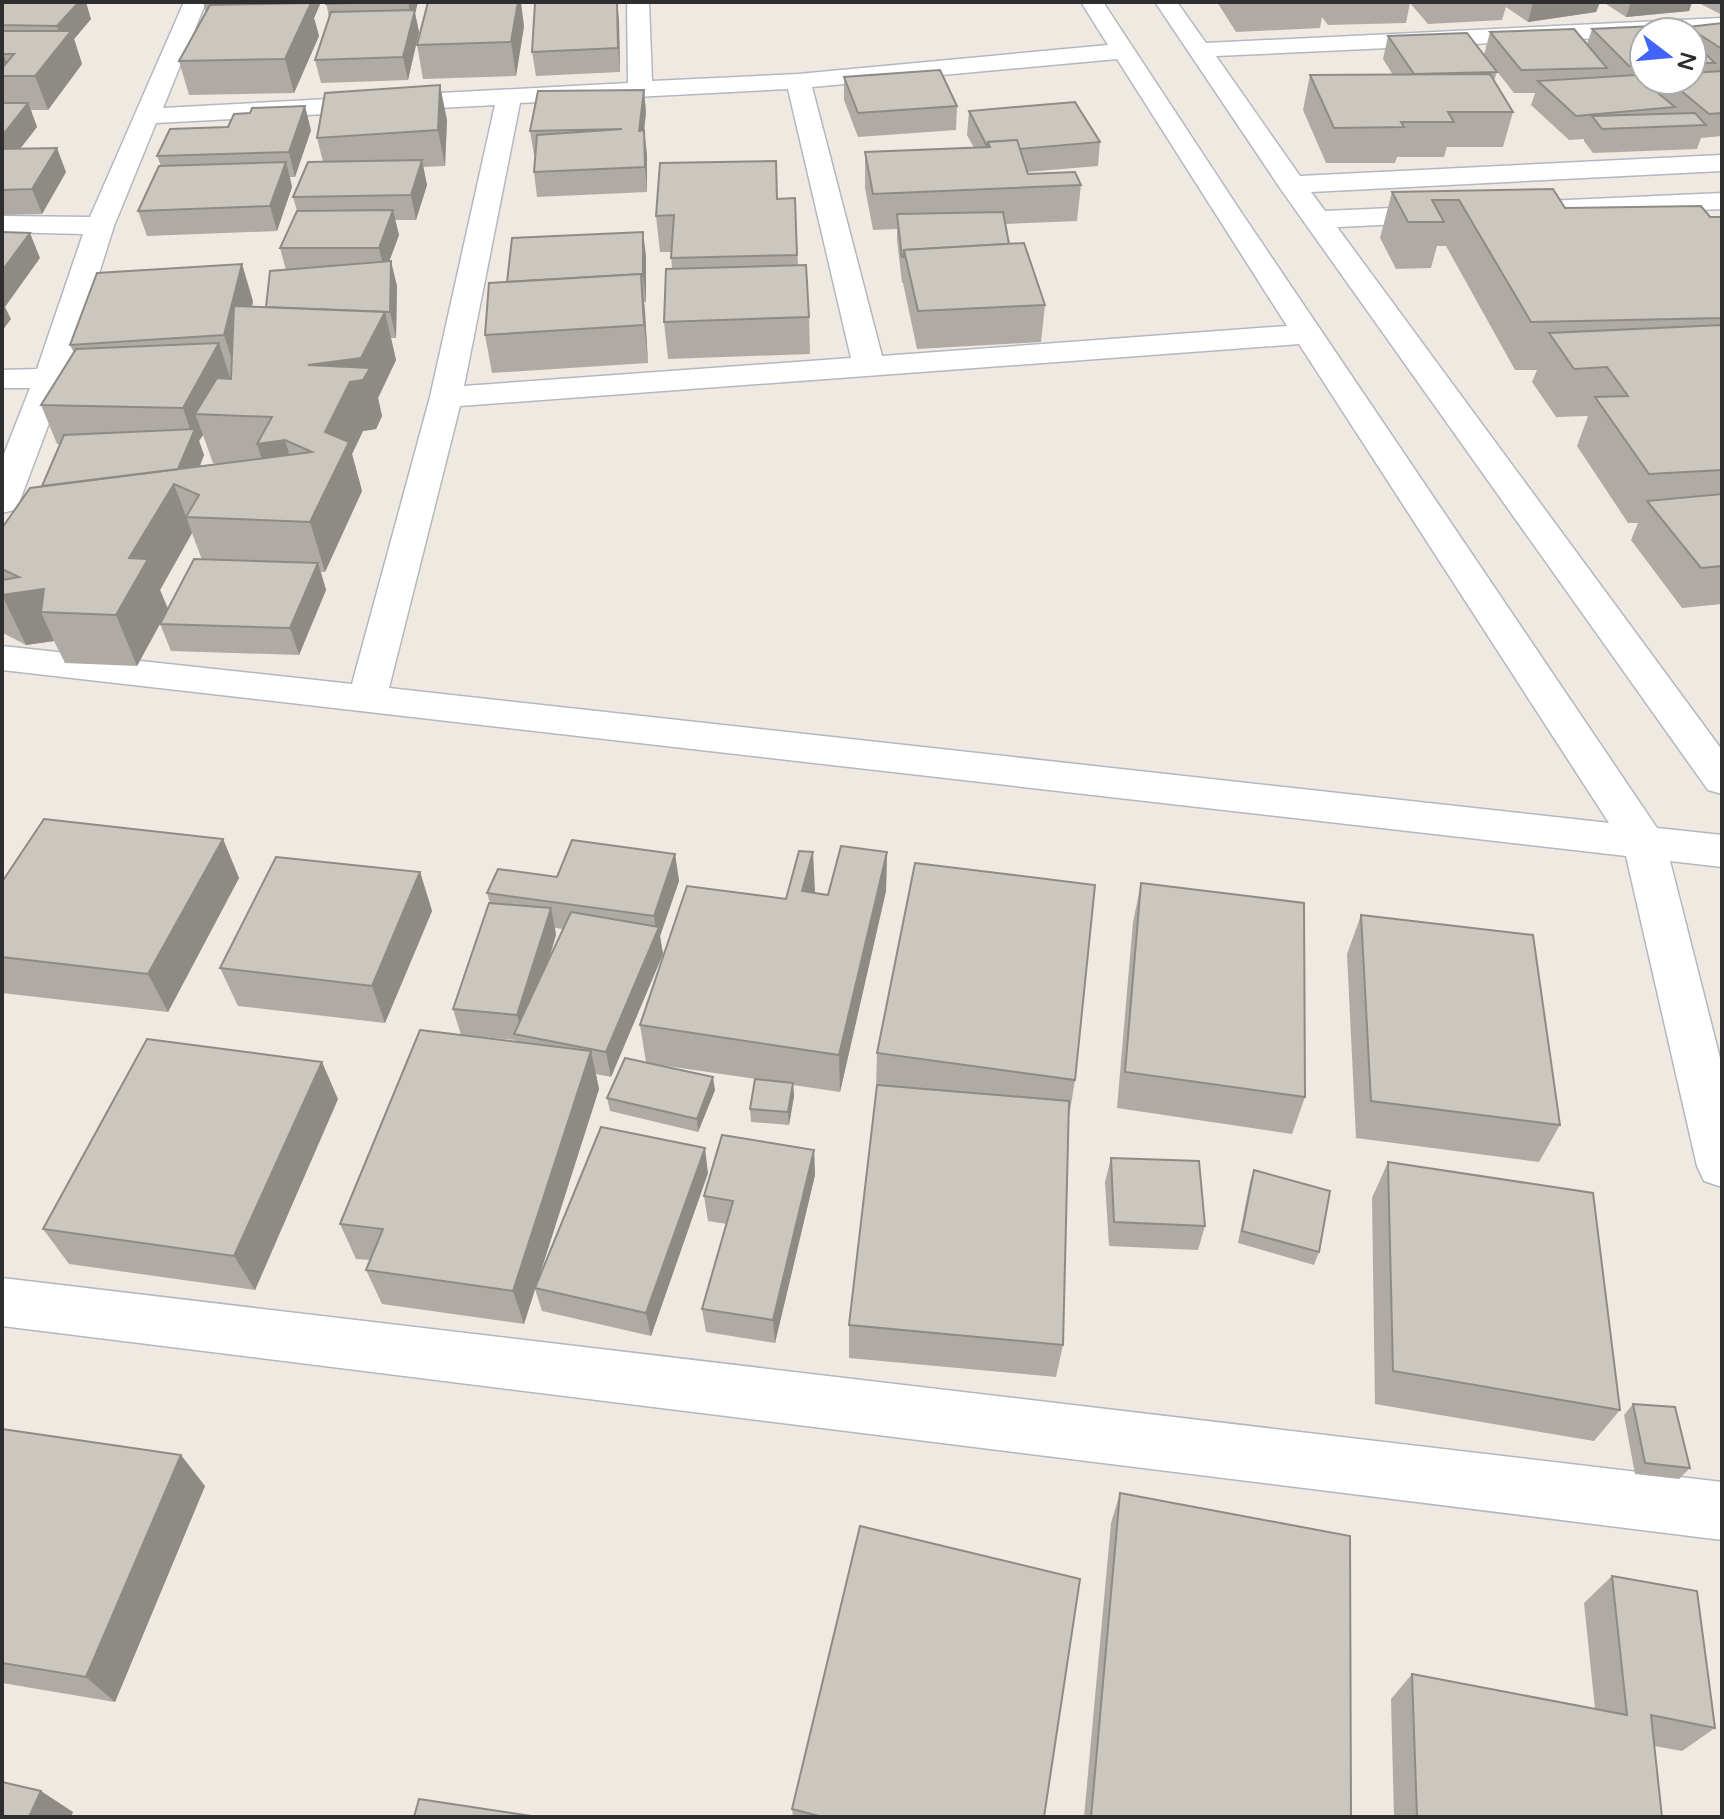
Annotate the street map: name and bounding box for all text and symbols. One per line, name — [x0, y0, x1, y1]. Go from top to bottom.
north arrow — [1628, 16, 1708, 96]
text: N — [1671, 49, 1701, 73]

